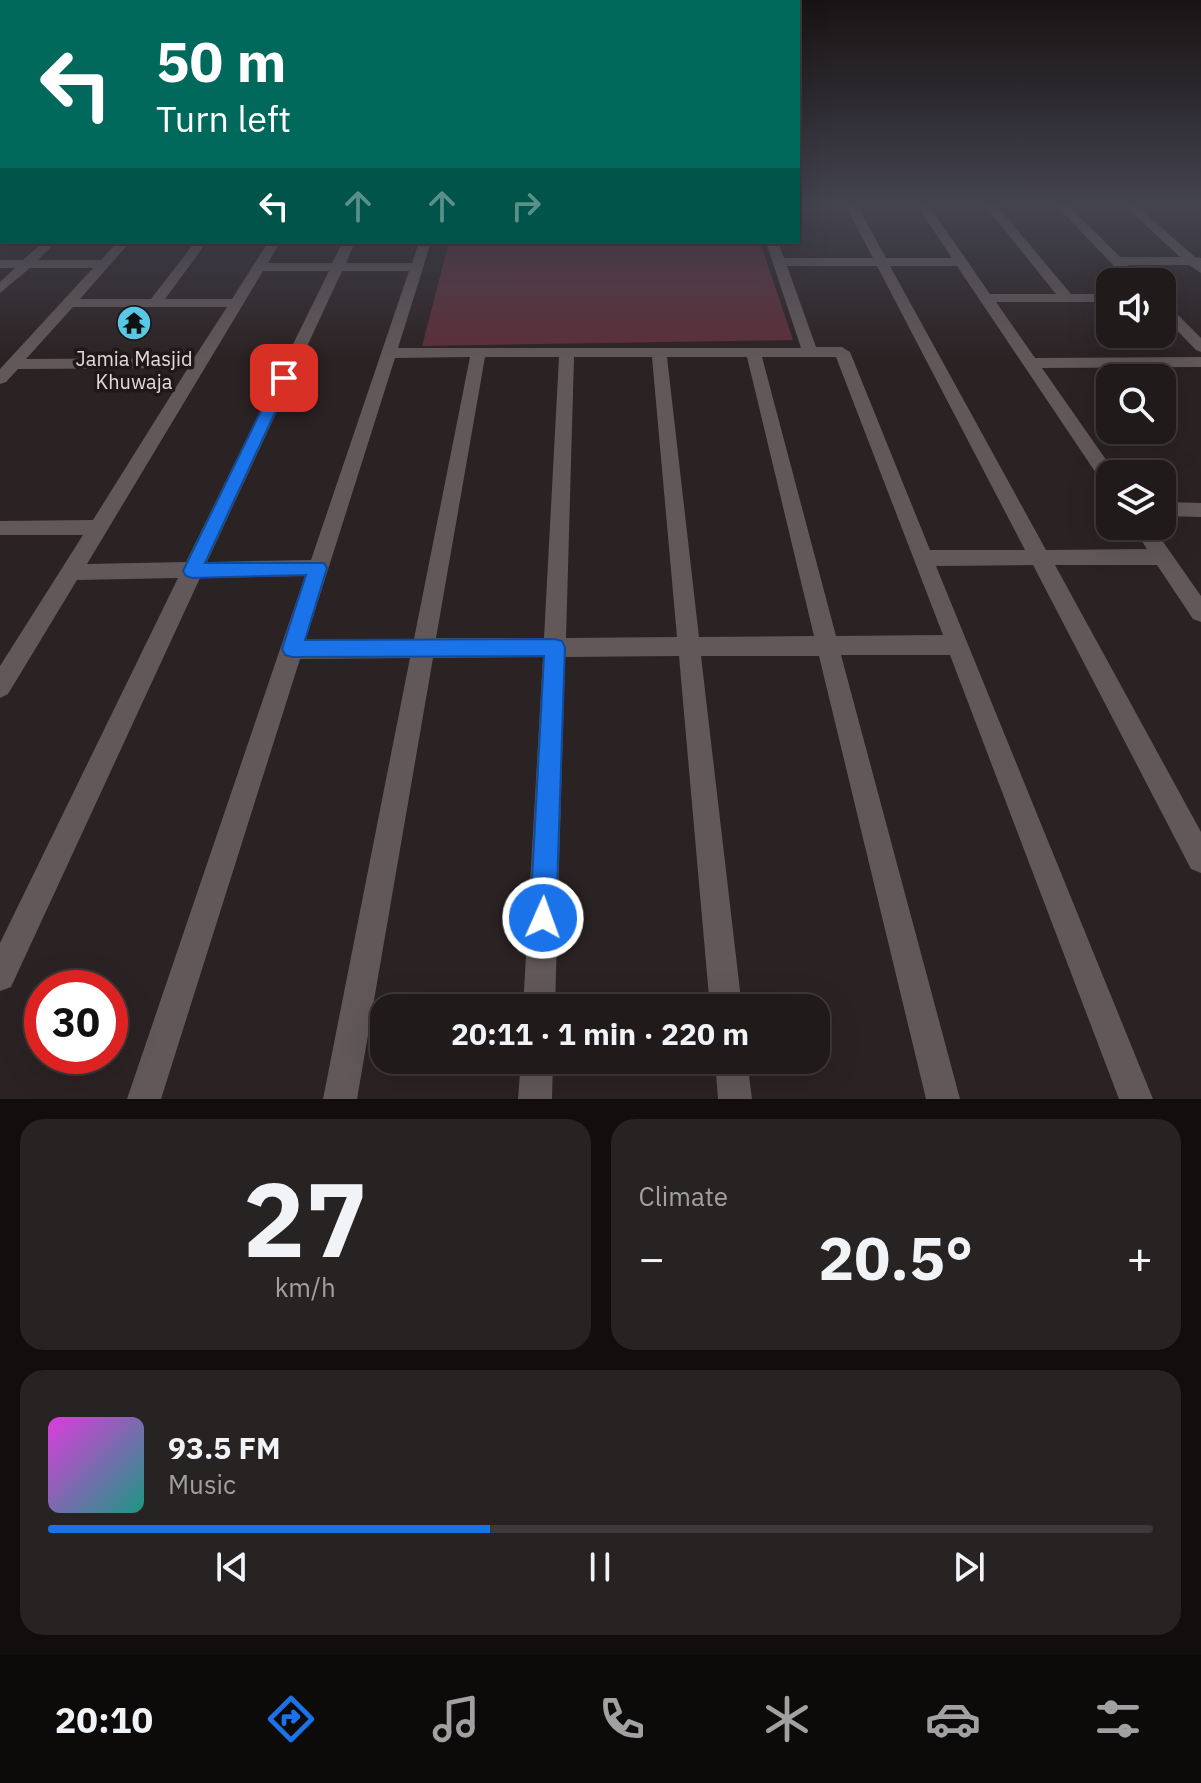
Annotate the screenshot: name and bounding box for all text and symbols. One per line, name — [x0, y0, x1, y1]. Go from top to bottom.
text: 50 m — [156, 25, 286, 97]
icon: left — [24, 32, 128, 136]
text: Turn left — [156, 95, 291, 142]
icon: left — [252, 184, 296, 228]
icon: ahead — [336, 184, 380, 228]
icon: ahead — [420, 184, 464, 228]
icon: right — [504, 184, 548, 228]
map controls — [1096, 268, 1176, 540]
button: sound — [1096, 268, 1176, 348]
temple icon: Jamia Masjid Khuwaja — [115, 304, 153, 342]
pin — [250, 344, 318, 412]
place label: Jamia Masjid Khuwaja — [76, 345, 193, 395]
icon: arrive — [262, 356, 306, 400]
button: search — [1096, 364, 1176, 444]
button: layers — [1096, 460, 1176, 540]
position arrow — [501, 876, 585, 960]
speed limit sign: 30 — [24, 970, 128, 1074]
text: 20:11 · 1 min · 220 m — [451, 1014, 749, 1053]
text: 27 — [243, 1150, 368, 1286]
text: Climate — [639, 1179, 728, 1213]
text: 20.5° — [818, 1218, 973, 1297]
text: − — [639, 1229, 665, 1286]
text: + — [1127, 1229, 1153, 1286]
text: km/h — [275, 1270, 336, 1304]
text: 93.5 FM — [168, 1428, 281, 1467]
text: Music — [168, 1467, 236, 1501]
icon: previous — [210, 1545, 254, 1589]
icon: pause — [578, 1545, 622, 1589]
icon: next — [947, 1545, 991, 1589]
icon: directions — [263, 1691, 319, 1747]
icon: music — [428, 1691, 484, 1747]
icon: phone — [594, 1691, 650, 1747]
icon: climate — [759, 1691, 815, 1747]
icon: car — [925, 1691, 981, 1747]
icon: filters — [1090, 1691, 1146, 1747]
text: 20:10 — [55, 1696, 153, 1743]

